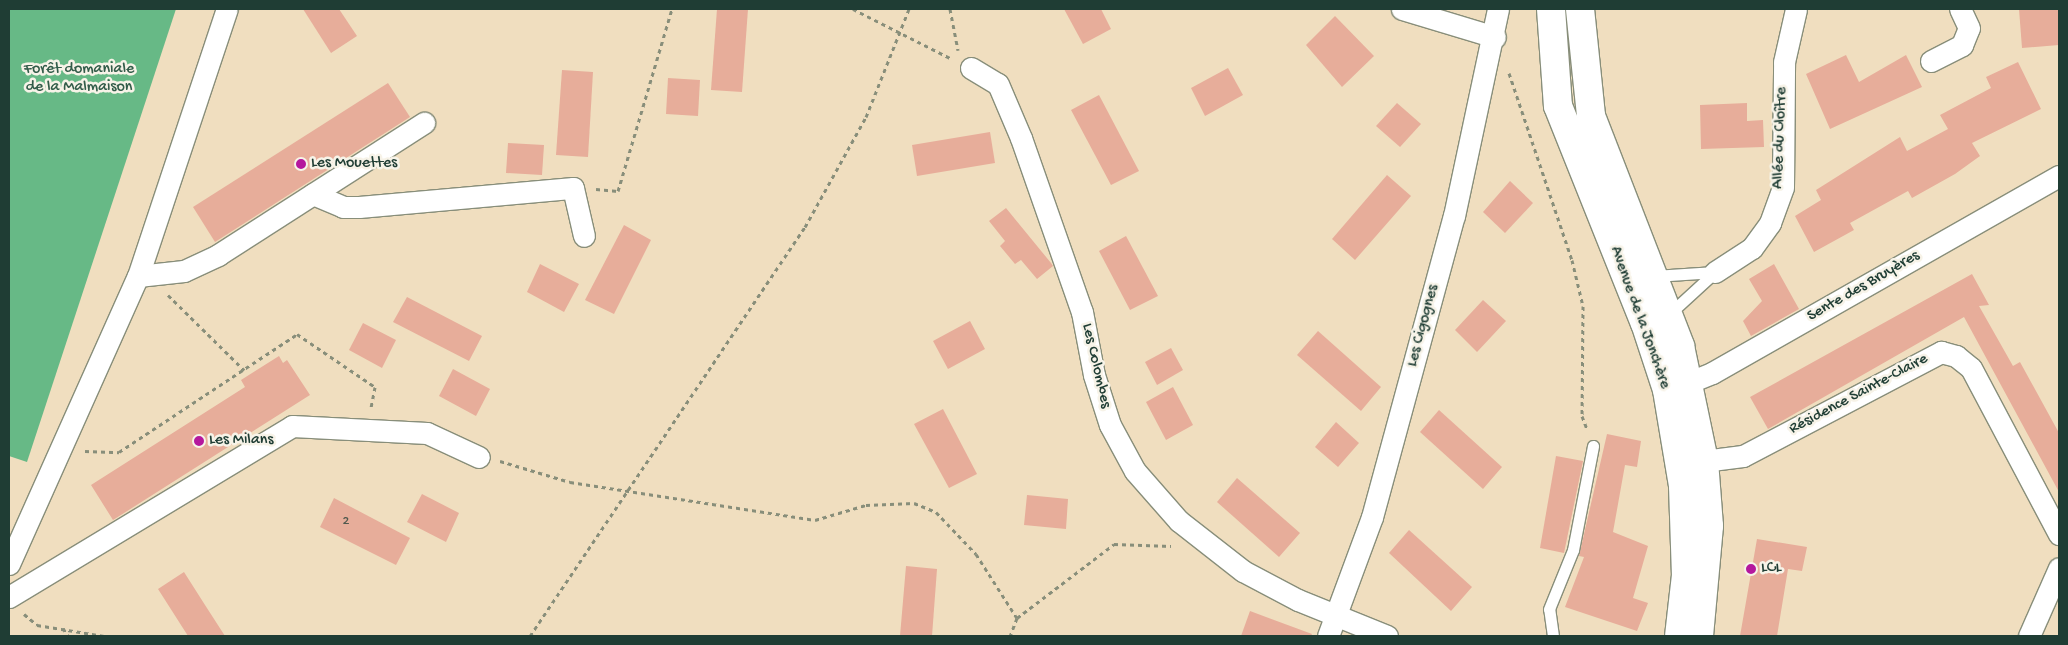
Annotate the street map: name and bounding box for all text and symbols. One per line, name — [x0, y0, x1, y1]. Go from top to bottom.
park label: Forêt domaniale de la Malmaison — [24, 60, 134, 98]
street label: Allée du Cloître — [1770, 87, 1792, 189]
place label: Les Mouettes — [311, 154, 397, 174]
marker: Les Mouettes — [295, 158, 307, 170]
street label: Avenue de la Jonchère — [1604, 244, 1674, 392]
street label: Sente des Bruyères — [1804, 247, 1924, 327]
street label: Les Cigognes — [1404, 283, 1444, 369]
street label: Les Colombes — [1076, 322, 1114, 410]
street label: Résidence Sainte-Claire — [1786, 350, 1932, 440]
place label: Les Milans — [209, 431, 273, 451]
marker: Les Milans — [193, 435, 205, 447]
house number: 2 — [343, 514, 349, 530]
place label: LCL — [1761, 559, 1781, 579]
marker: LCL — [1745, 563, 1757, 575]

